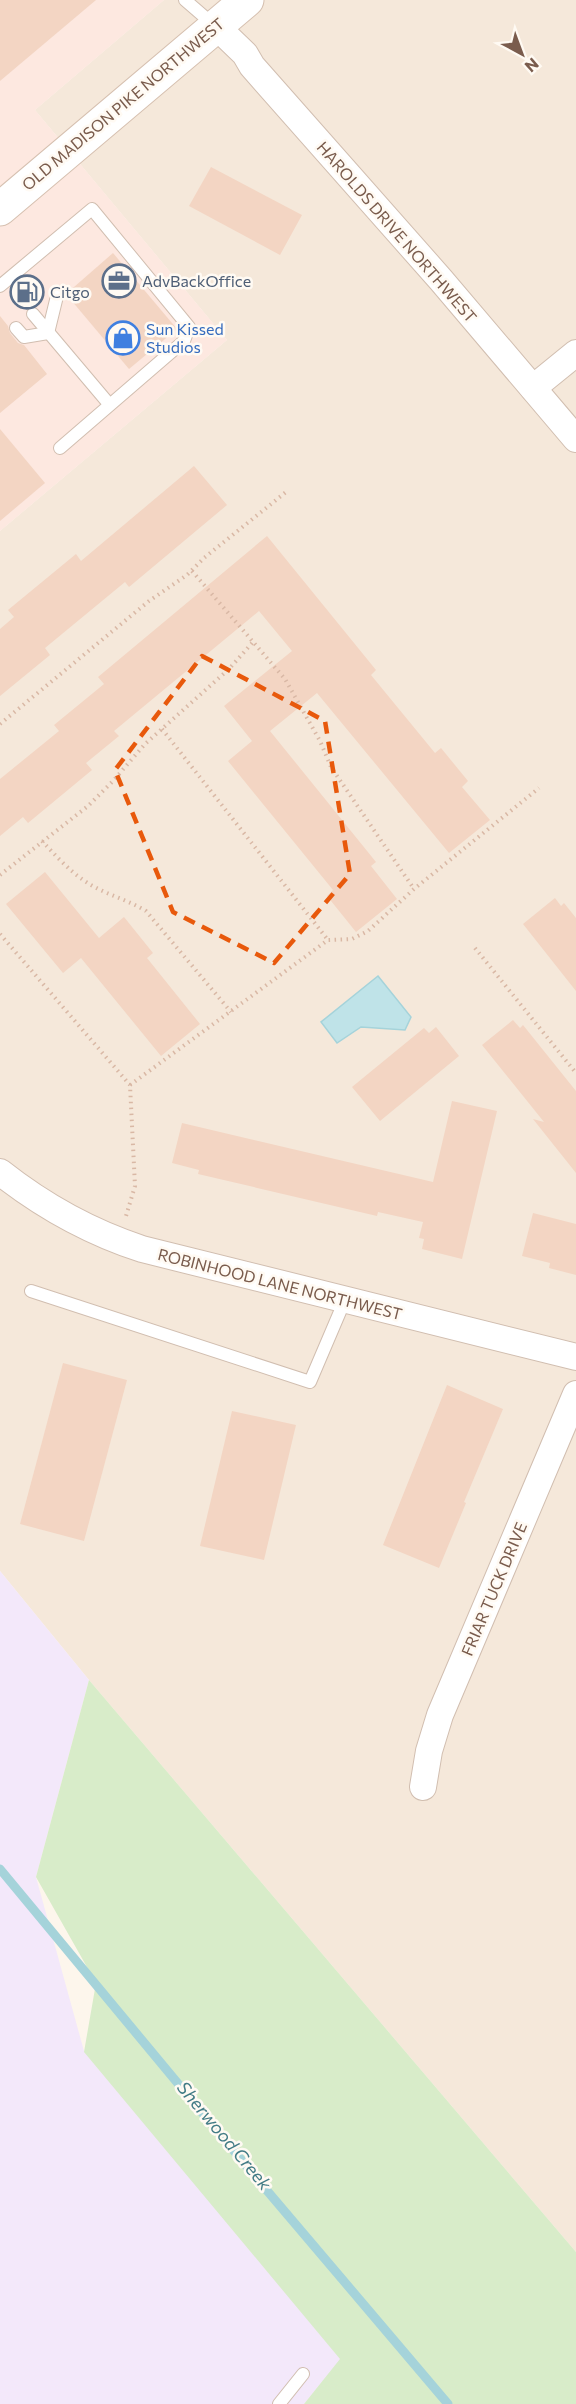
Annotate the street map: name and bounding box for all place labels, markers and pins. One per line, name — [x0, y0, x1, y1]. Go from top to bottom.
office icon: AdvBackOffice — [101, 263, 137, 299]
place label: AdvBackOffice — [142, 271, 251, 290]
fuel station icon: Citgo — [9, 274, 45, 310]
place label: Citgo — [50, 282, 90, 301]
place label: Sun Kissed Studios — [146, 319, 224, 356]
shop icon: Sun Kissed Studios — [105, 320, 141, 356]

